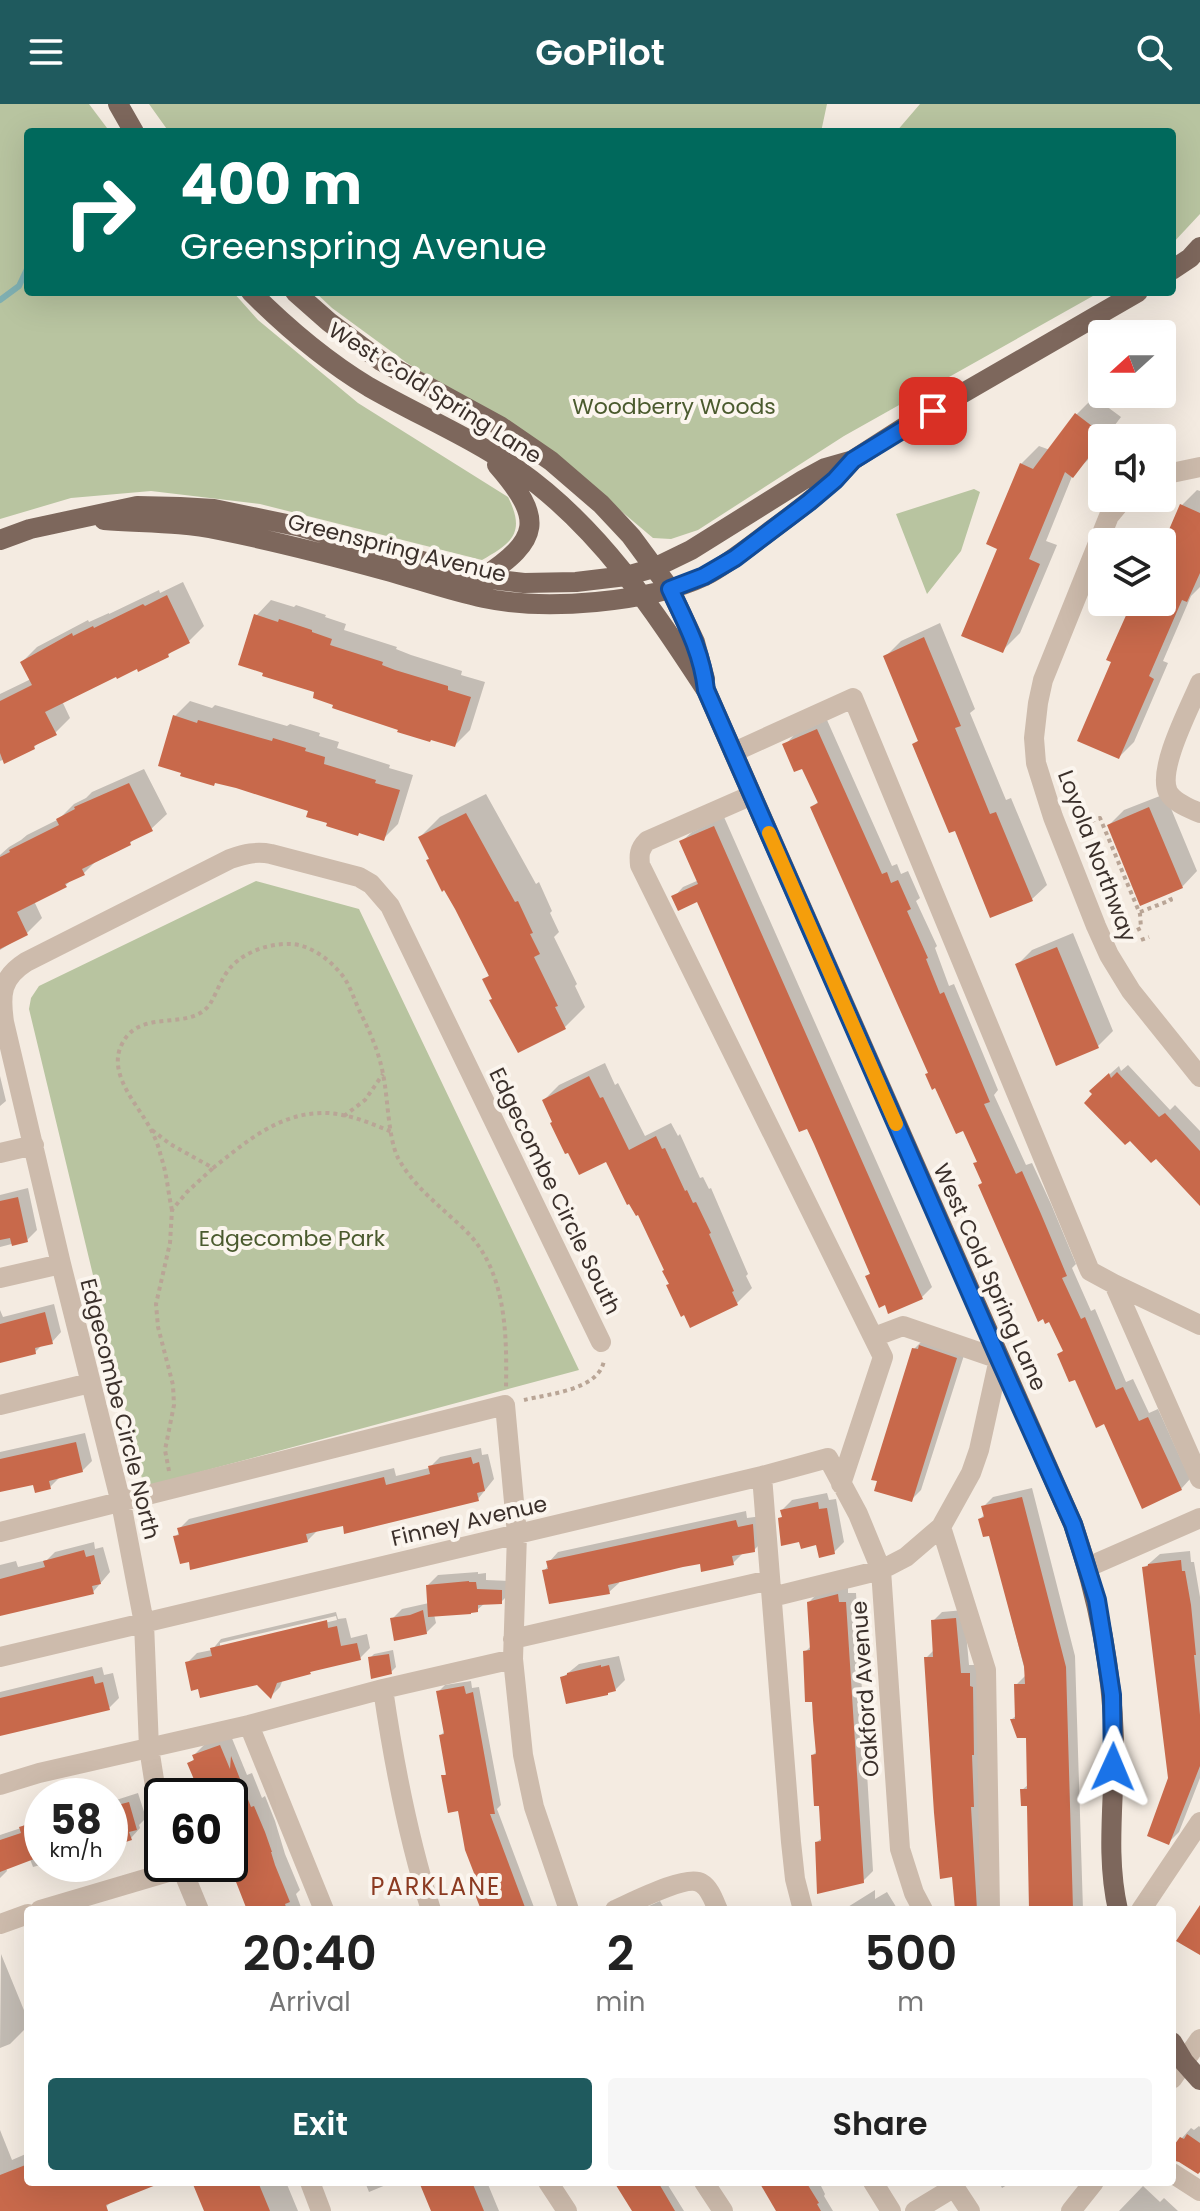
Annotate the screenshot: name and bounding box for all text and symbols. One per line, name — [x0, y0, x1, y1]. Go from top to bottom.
text: GoPilot — [535, 27, 665, 78]
icon: menu — [24, 30, 68, 74]
icon: search — [1132, 30, 1176, 74]
text: 400 m — [180, 145, 362, 224]
icon: right — [48, 160, 152, 264]
text: Greenspring Avenue — [180, 221, 547, 272]
street label: West Cold Spring Lane — [322, 315, 548, 471]
north arrow — [1088, 320, 1176, 408]
map controls — [1088, 320, 1176, 616]
pin — [899, 377, 967, 445]
icon: arrive — [911, 389, 955, 433]
park label: Woodberry Woods — [572, 391, 776, 422]
button: sound — [1088, 424, 1176, 512]
street label: Greenspring Avenue — [285, 506, 509, 590]
button: layers — [1088, 528, 1176, 616]
street label: Loyola Northway — [1050, 766, 1144, 947]
street label: Edgecombe Circle South — [482, 1062, 628, 1320]
street label: West Cold Spring Lane — [926, 1158, 1054, 1396]
park label: Edgecombe Park — [199, 1223, 386, 1254]
street label: Edgecombe Circle North — [73, 1275, 167, 1543]
street label: Finney Avenue — [388, 1488, 550, 1554]
street label: Oakford Avenue — [843, 1600, 887, 1778]
position arrow — [1071, 1725, 1155, 1809]
speed limit sign: 60 — [144, 1778, 248, 1882]
text: 58 — [50, 1792, 102, 1848]
text: km/h — [49, 1836, 103, 1864]
district label: PARKLANE — [371, 1870, 501, 1903]
text: 20:40 — [243, 1920, 377, 1987]
text: 2 — [607, 1920, 634, 1987]
text: 500 — [864, 1920, 957, 1987]
text: Arrival — [269, 1984, 351, 2020]
text: min — [596, 1984, 645, 2020]
text: m — [897, 1984, 924, 2020]
button: Exit — [48, 2078, 592, 2170]
button: Share — [608, 2078, 1152, 2170]

